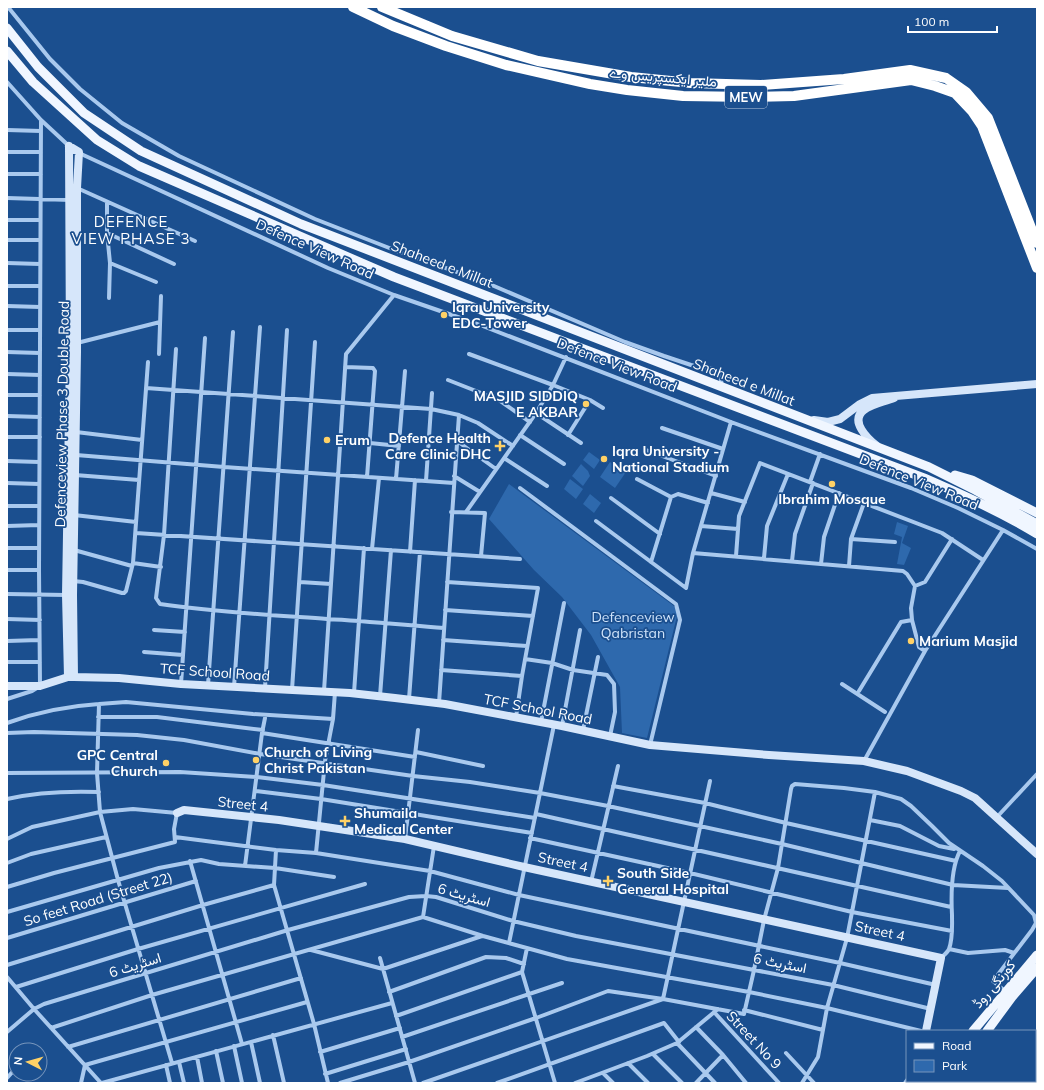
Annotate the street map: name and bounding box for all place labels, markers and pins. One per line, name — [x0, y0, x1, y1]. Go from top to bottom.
place label: Iqra University EDC-Tower — [452, 298, 550, 332]
marker: Iqra University EDC-Tower — [439, 310, 449, 320]
place label: MASJID SIDDIQ E AKBAR — [474, 387, 578, 421]
marker: MASJID SIDDIQ E AKBAR — [581, 399, 591, 409]
place label: Defence Health Care Clinic DHC — [385, 429, 491, 463]
place label: Erum — [335, 431, 370, 449]
marker: Erum — [322, 435, 332, 445]
marker: Defence Health Care Clinic DHC — [494, 440, 506, 452]
place label: Iqra University - National Stadium — [612, 442, 729, 476]
marker: Iqra University - National Stadium — [599, 454, 609, 464]
marker: Ibrahim Mosque — [827, 479, 837, 489]
place label: Ibrahim Mosque — [778, 490, 886, 508]
place label: Marium Masjid — [919, 632, 1018, 650]
marker: Marium Masjid — [906, 636, 916, 646]
place label: Church of Living Christ Pakistan — [264, 743, 372, 777]
place label: GPC Central Church — [77, 746, 158, 780]
marker: Church of Living Christ Pakistan — [251, 755, 261, 765]
marker: GPC Central Church — [161, 758, 171, 768]
place label: Shumaila Medical Center — [354, 804, 453, 838]
marker: Shumaila Medical Center — [339, 815, 351, 827]
place label: South Side General Hospital — [617, 864, 729, 898]
marker: South Side General Hospital — [602, 875, 614, 887]

